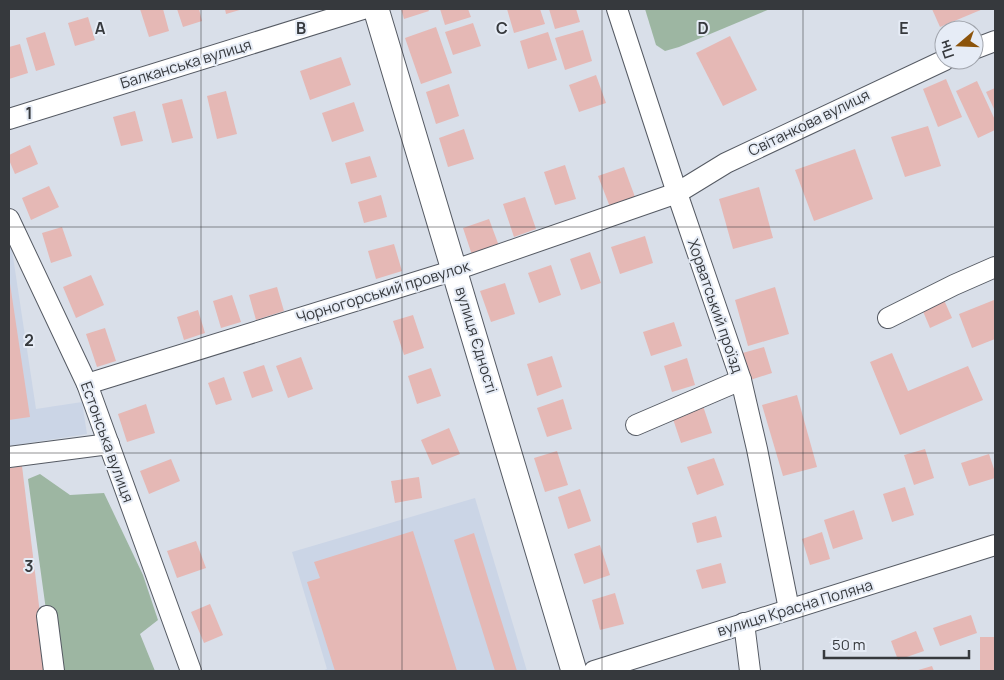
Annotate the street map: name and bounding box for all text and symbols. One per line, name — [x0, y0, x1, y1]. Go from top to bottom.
text: A — [95, 17, 106, 39]
text: B — [296, 17, 306, 39]
text: C — [496, 17, 508, 39]
text: D — [697, 17, 709, 39]
text: E — [899, 17, 909, 39]
north arrow — [934, 20, 984, 70]
street label: Балканська вулиця — [118, 34, 254, 93]
text: Пн — [934, 37, 958, 61]
street label: Світанкова вулиця — [745, 84, 873, 161]
text: 1 — [25, 102, 33, 124]
street label: Хорватський проїзд — [683, 236, 748, 376]
street label: Чорногорський провулок — [293, 255, 473, 328]
street label: вулиця Єдності — [450, 284, 503, 396]
text: 2 — [24, 329, 34, 351]
street label: Естонська вулиця — [76, 378, 139, 505]
text: 3 — [24, 555, 34, 577]
street label: вулиця Красна Поляна — [715, 574, 875, 641]
scale bar — [824, 628, 969, 660]
text: 50 m — [832, 634, 866, 655]

